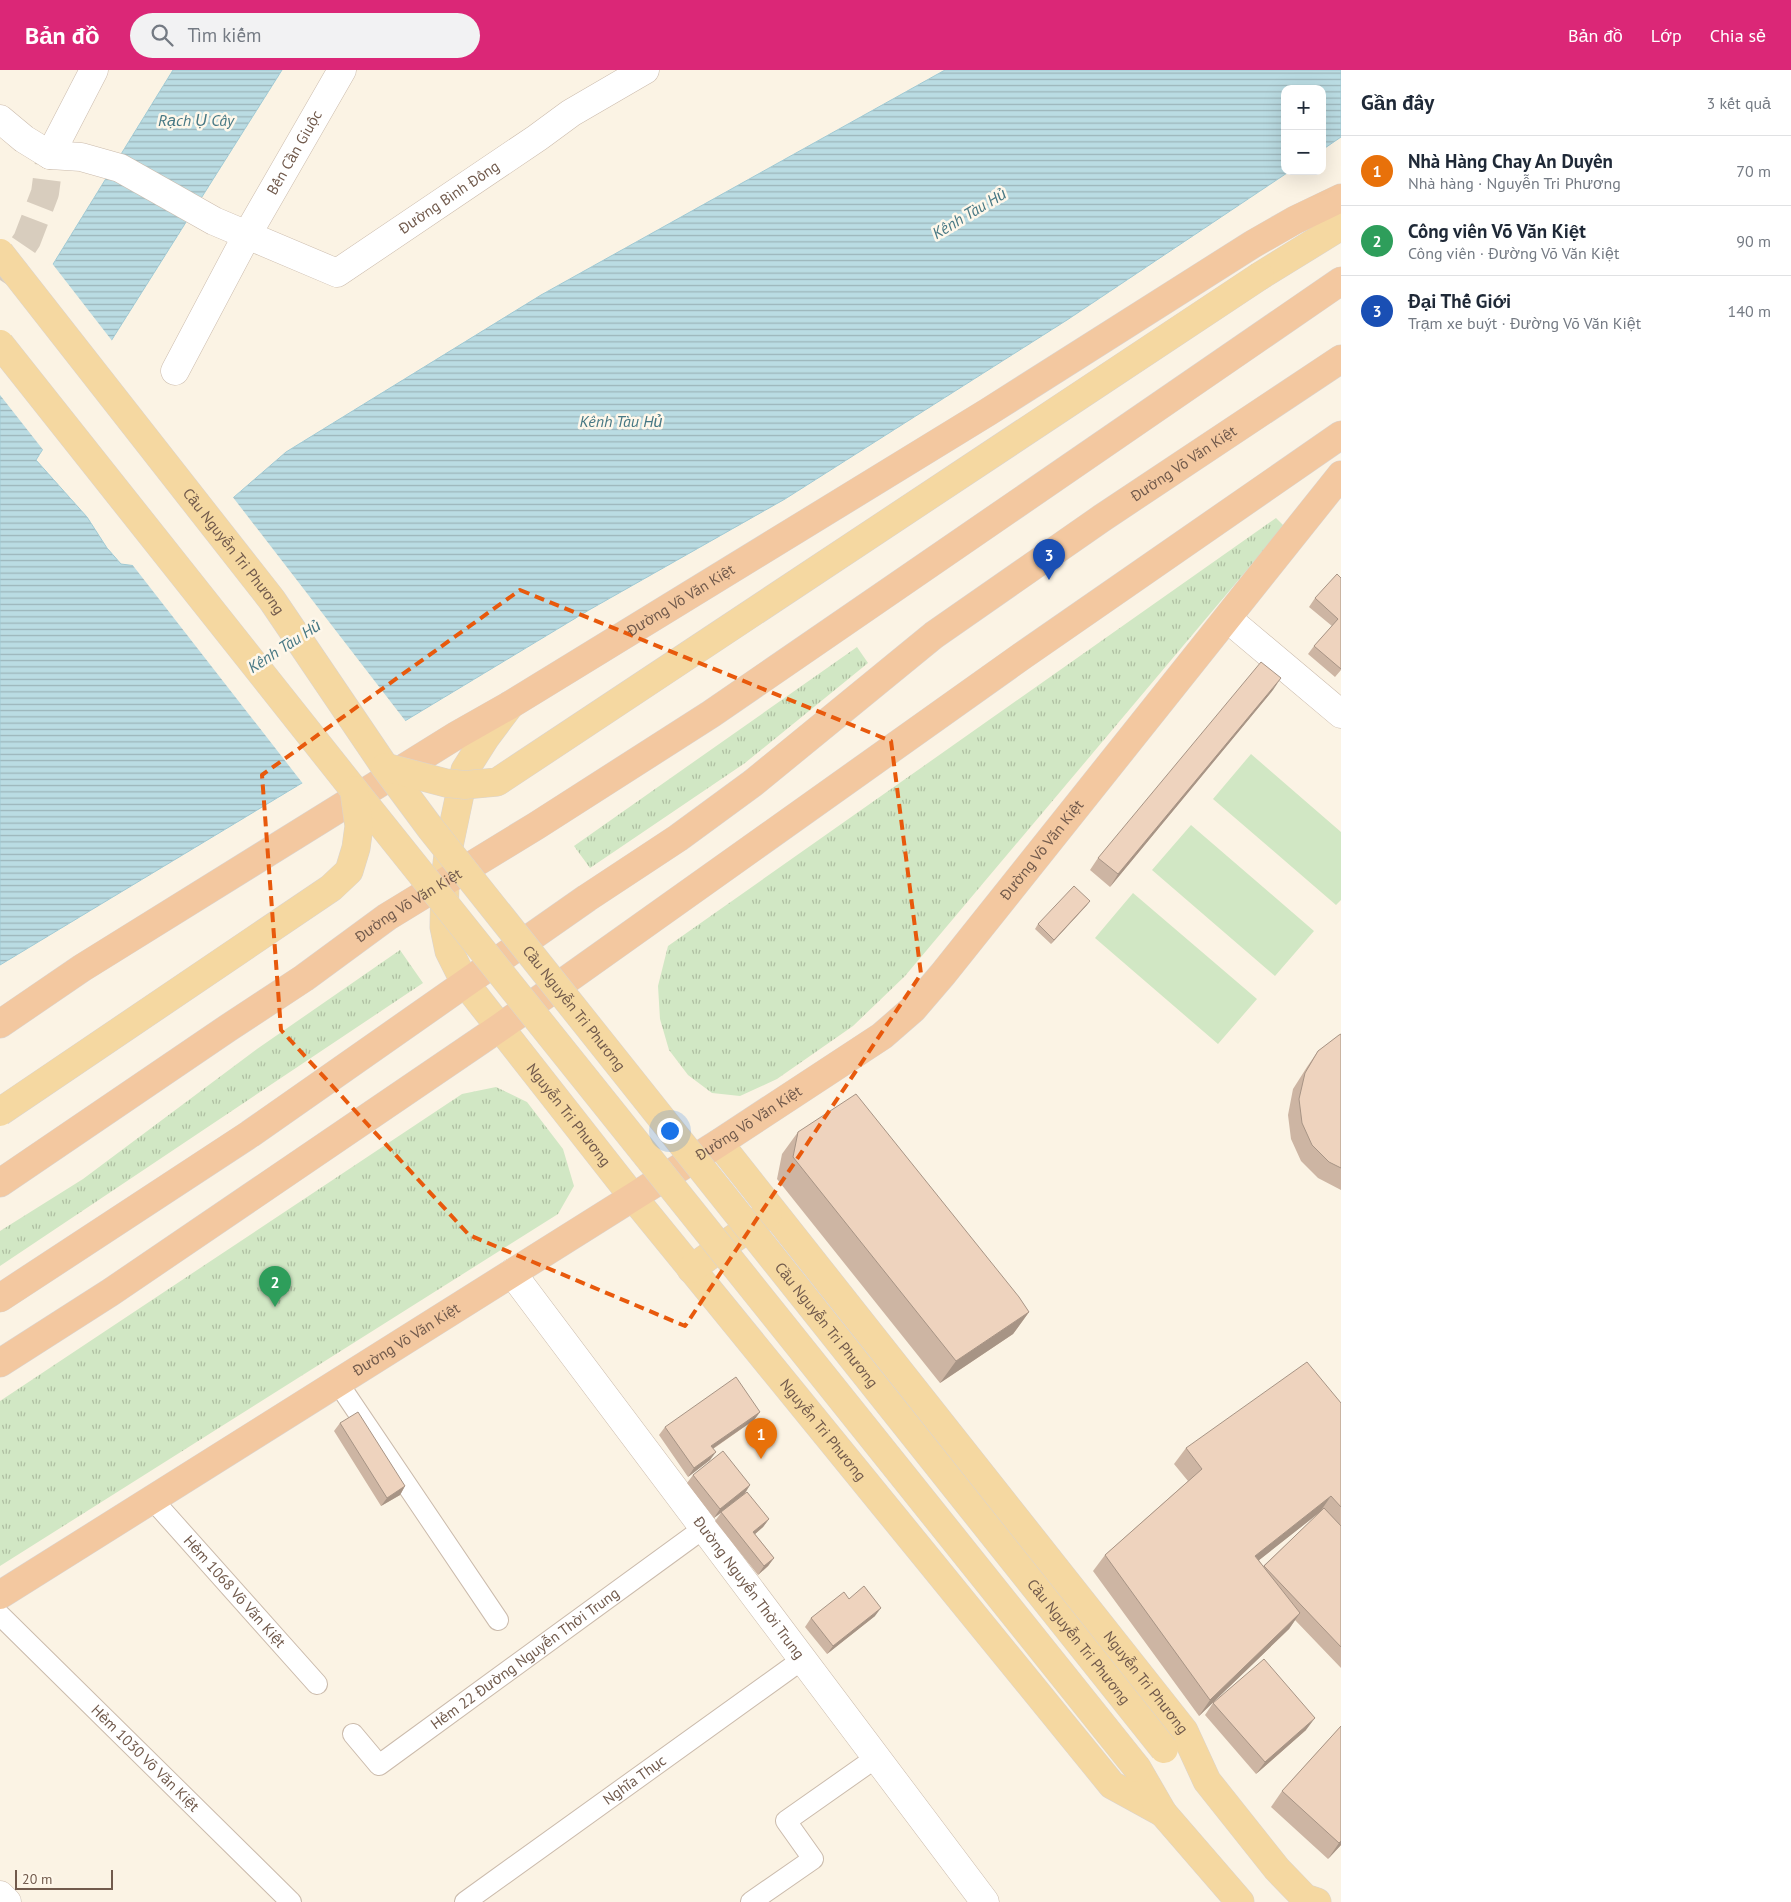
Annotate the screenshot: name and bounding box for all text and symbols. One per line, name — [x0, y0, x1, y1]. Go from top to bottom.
search box — [130, 13, 480, 58]
text: Bản đồ — [25, 20, 100, 51]
icon: search — [148, 21, 176, 49]
text: Tìm kiếm — [188, 23, 262, 47]
text: Bản đồ — [1568, 24, 1623, 47]
text: Lớp — [1651, 24, 1682, 47]
text: Chia sẻ — [1710, 24, 1766, 47]
map controls — [1281, 85, 1326, 175]
button: + — [1281, 85, 1326, 130]
text: Gần đây — [1361, 89, 1434, 116]
text: 3 kết quả — [1707, 93, 1771, 113]
street label: Bến Cần Giuộc — [262, 107, 326, 198]
water label: Rạch Ụ Cây — [158, 110, 235, 130]
button: − — [1281, 130, 1326, 175]
text: Nhà Hàng Chay An Duyên — [1408, 149, 1613, 173]
street label: Đường Bình Đông — [394, 156, 503, 238]
text: 1 — [1372, 161, 1382, 181]
text: 70 m — [1736, 161, 1771, 181]
text: Nhà hàng · Nguyễn Tri Phương — [1408, 173, 1621, 193]
water label: Kênh Tàu Hủ — [928, 183, 1010, 243]
text: Công viên Võ Văn Kiệt — [1408, 219, 1586, 243]
text: 2 — [1372, 231, 1382, 251]
text: 90 m — [1736, 231, 1771, 251]
text: Công viên · Đường Võ Văn Kiệt — [1408, 243, 1619, 263]
text: Đại Thế Giới — [1408, 289, 1511, 313]
text: 3 — [1372, 301, 1382, 321]
text: 140 m — [1728, 301, 1771, 321]
text: Trạm xe buýt · Đường Võ Văn Kiệt — [1408, 313, 1641, 333]
water label: Kênh Tàu Hủ — [580, 411, 663, 431]
street label: Đường Võ Văn Kiệt — [1126, 421, 1240, 506]
street label: Cầu Nguyễn Tri Phương — [179, 484, 289, 618]
pin: 3 — [1033, 539, 1065, 580]
street label: Đường Võ Văn Kiệt — [622, 560, 738, 641]
water label: Kênh Tàu Hủ — [244, 615, 324, 677]
street label: Đường Võ Văn Kiệt — [995, 796, 1087, 905]
street label: Đường Võ Văn Kiệt — [350, 864, 465, 947]
street label: Cầu Nguyễn Tri Phương — [518, 941, 630, 1075]
street label: Nguyễn Tri Phương — [523, 1059, 615, 1170]
street label: Đường Võ Văn Kiệt — [691, 1081, 805, 1165]
your location — [657, 1118, 683, 1144]
street label: Cầu Nguyễn Tri Phương — [771, 1258, 882, 1391]
pin: 2 — [259, 1266, 291, 1307]
street label: Đường Võ Văn Kiệt — [348, 1298, 463, 1380]
street label: Nguyễn Tri Phương — [776, 1375, 870, 1485]
pin: 1 — [745, 1418, 777, 1459]
street label: Đường Nguyễn Thời Trung — [689, 1512, 809, 1663]
street label: Hẻm 1068 Võ Văn Kiệt — [180, 1531, 290, 1651]
street label: Cầu Nguyễn Tri Phương — [1023, 1575, 1135, 1708]
street label: Hẻm 22 Đường Nguyễn Thời Trung — [427, 1583, 623, 1733]
street label: Nguyễn Tri Phương — [1100, 1627, 1193, 1738]
street label: Hẻm 1030 Võ Văn Kiệt — [87, 1700, 204, 1815]
street label: Nghĩa Thục — [599, 1750, 670, 1809]
scale bar — [15, 1867, 112, 1890]
text: 20 m — [22, 1870, 52, 1888]

